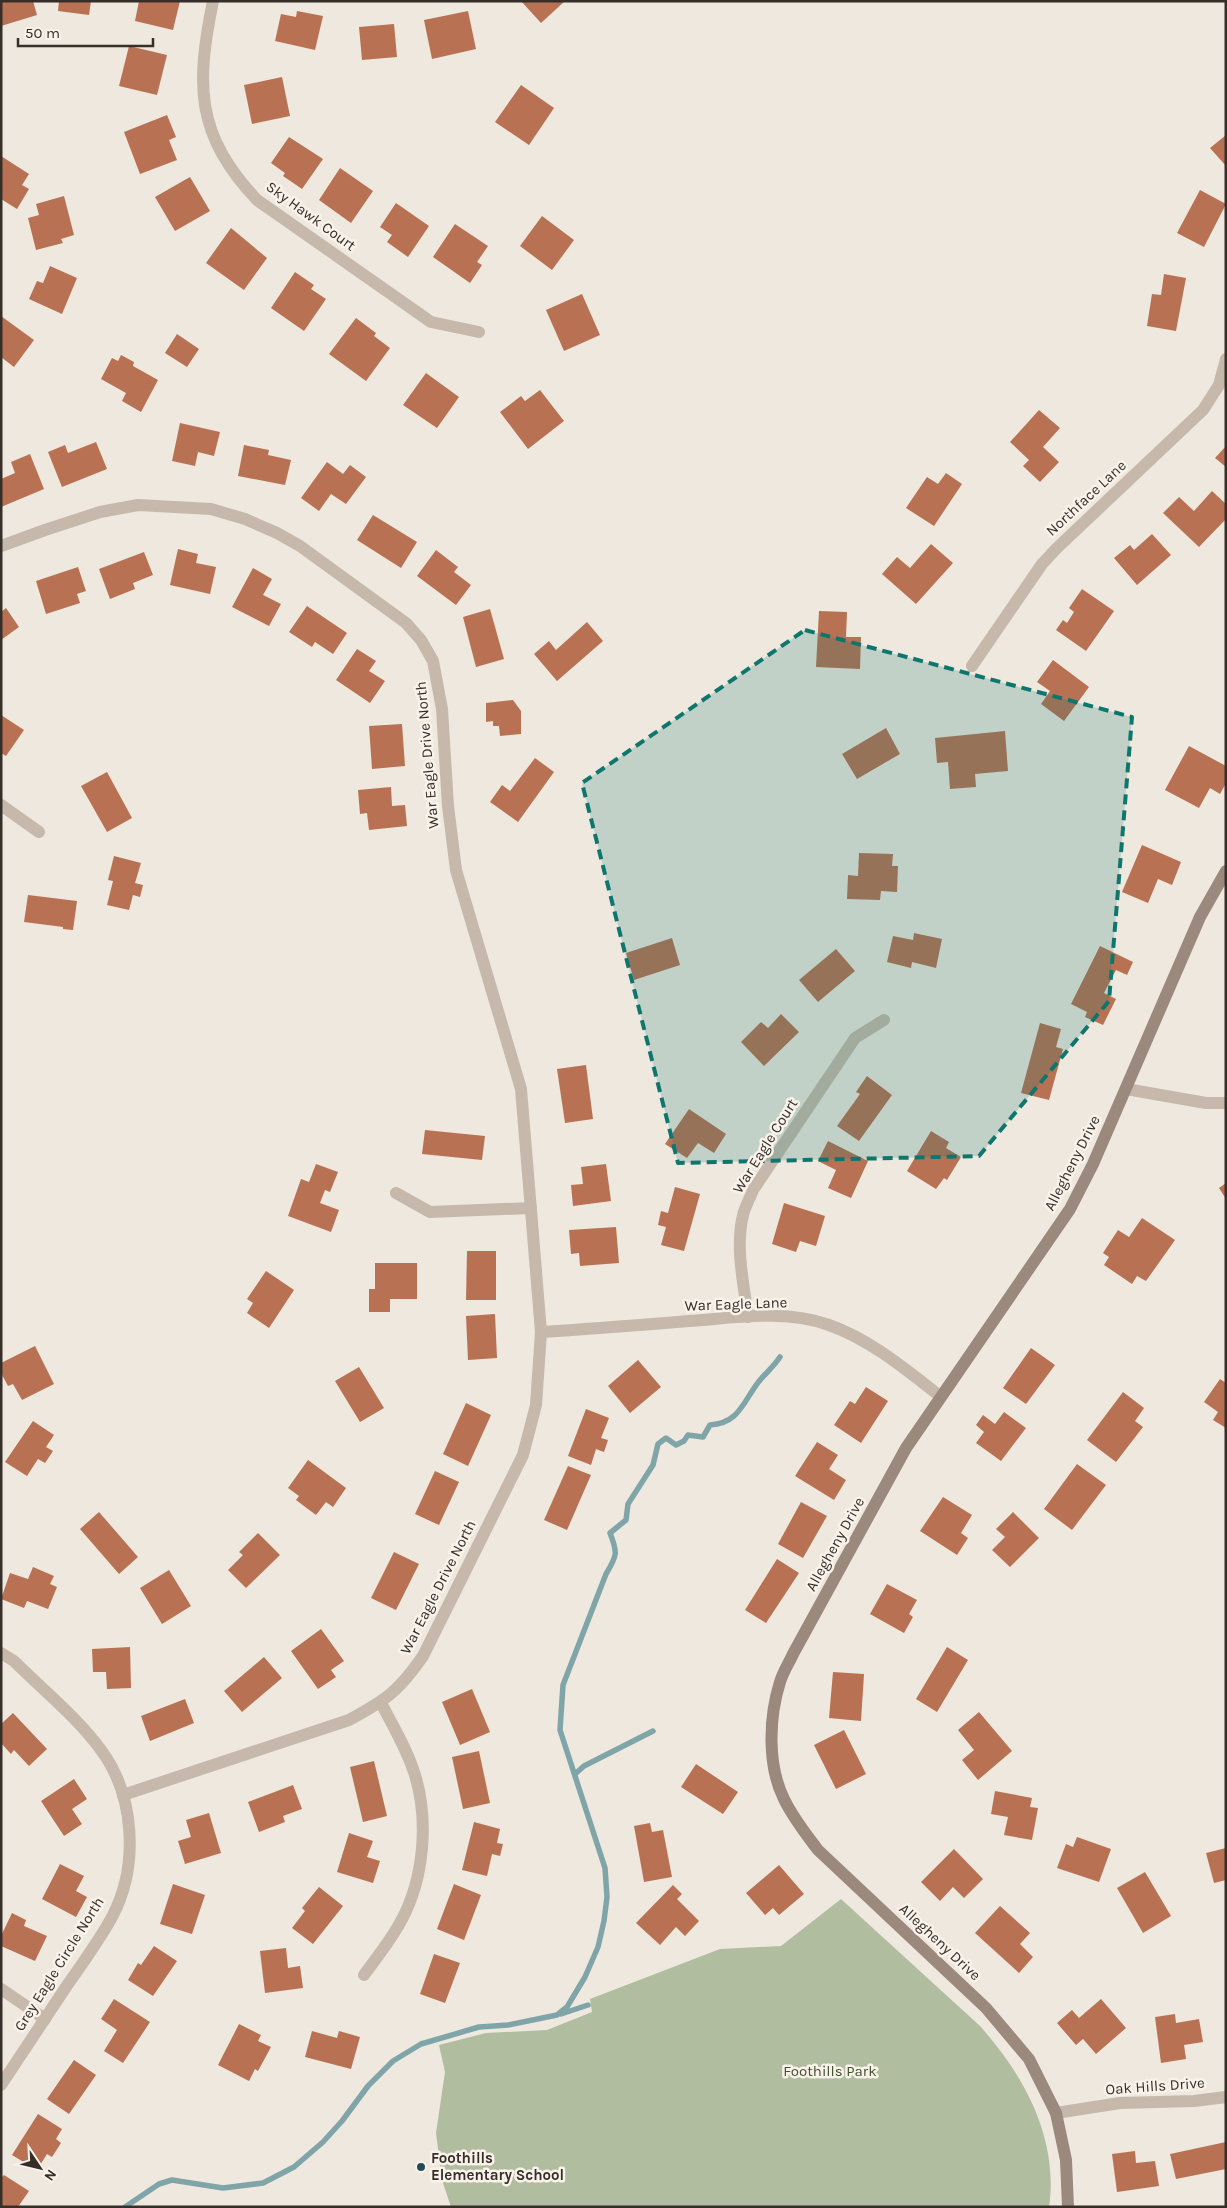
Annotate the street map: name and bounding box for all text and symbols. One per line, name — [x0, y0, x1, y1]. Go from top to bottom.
scale bar — [18, 15, 152, 47]
text: 50 m — [25, 24, 60, 42]
street label: Sky Hawk Court — [263, 177, 360, 255]
street label: Northface Lane — [1042, 456, 1130, 540]
street label: War Eagle Drive North — [412, 681, 442, 829]
street label: War Eagle Court — [729, 1095, 802, 1197]
street label: Allegheny Drive — [1040, 1112, 1104, 1214]
street label: War Eagle Lane — [684, 1293, 788, 1315]
street label: Allegheny Drive — [802, 1494, 868, 1594]
street label: War Eagle Drive North — [396, 1517, 480, 1657]
street label: Grey Eagle Circle North — [10, 1894, 108, 2034]
street label: Allegheny Drive — [896, 1900, 984, 1984]
park label: Foothills Park — [783, 2062, 877, 2080]
street label: Oak Hills Drive — [1105, 2074, 1205, 2098]
north arrow — [15, 2143, 65, 2193]
place label: Foothills Elementary School — [431, 2149, 564, 2184]
marker: Foothills Elementary School — [415, 2161, 427, 2173]
text: N — [40, 2166, 60, 2184]

